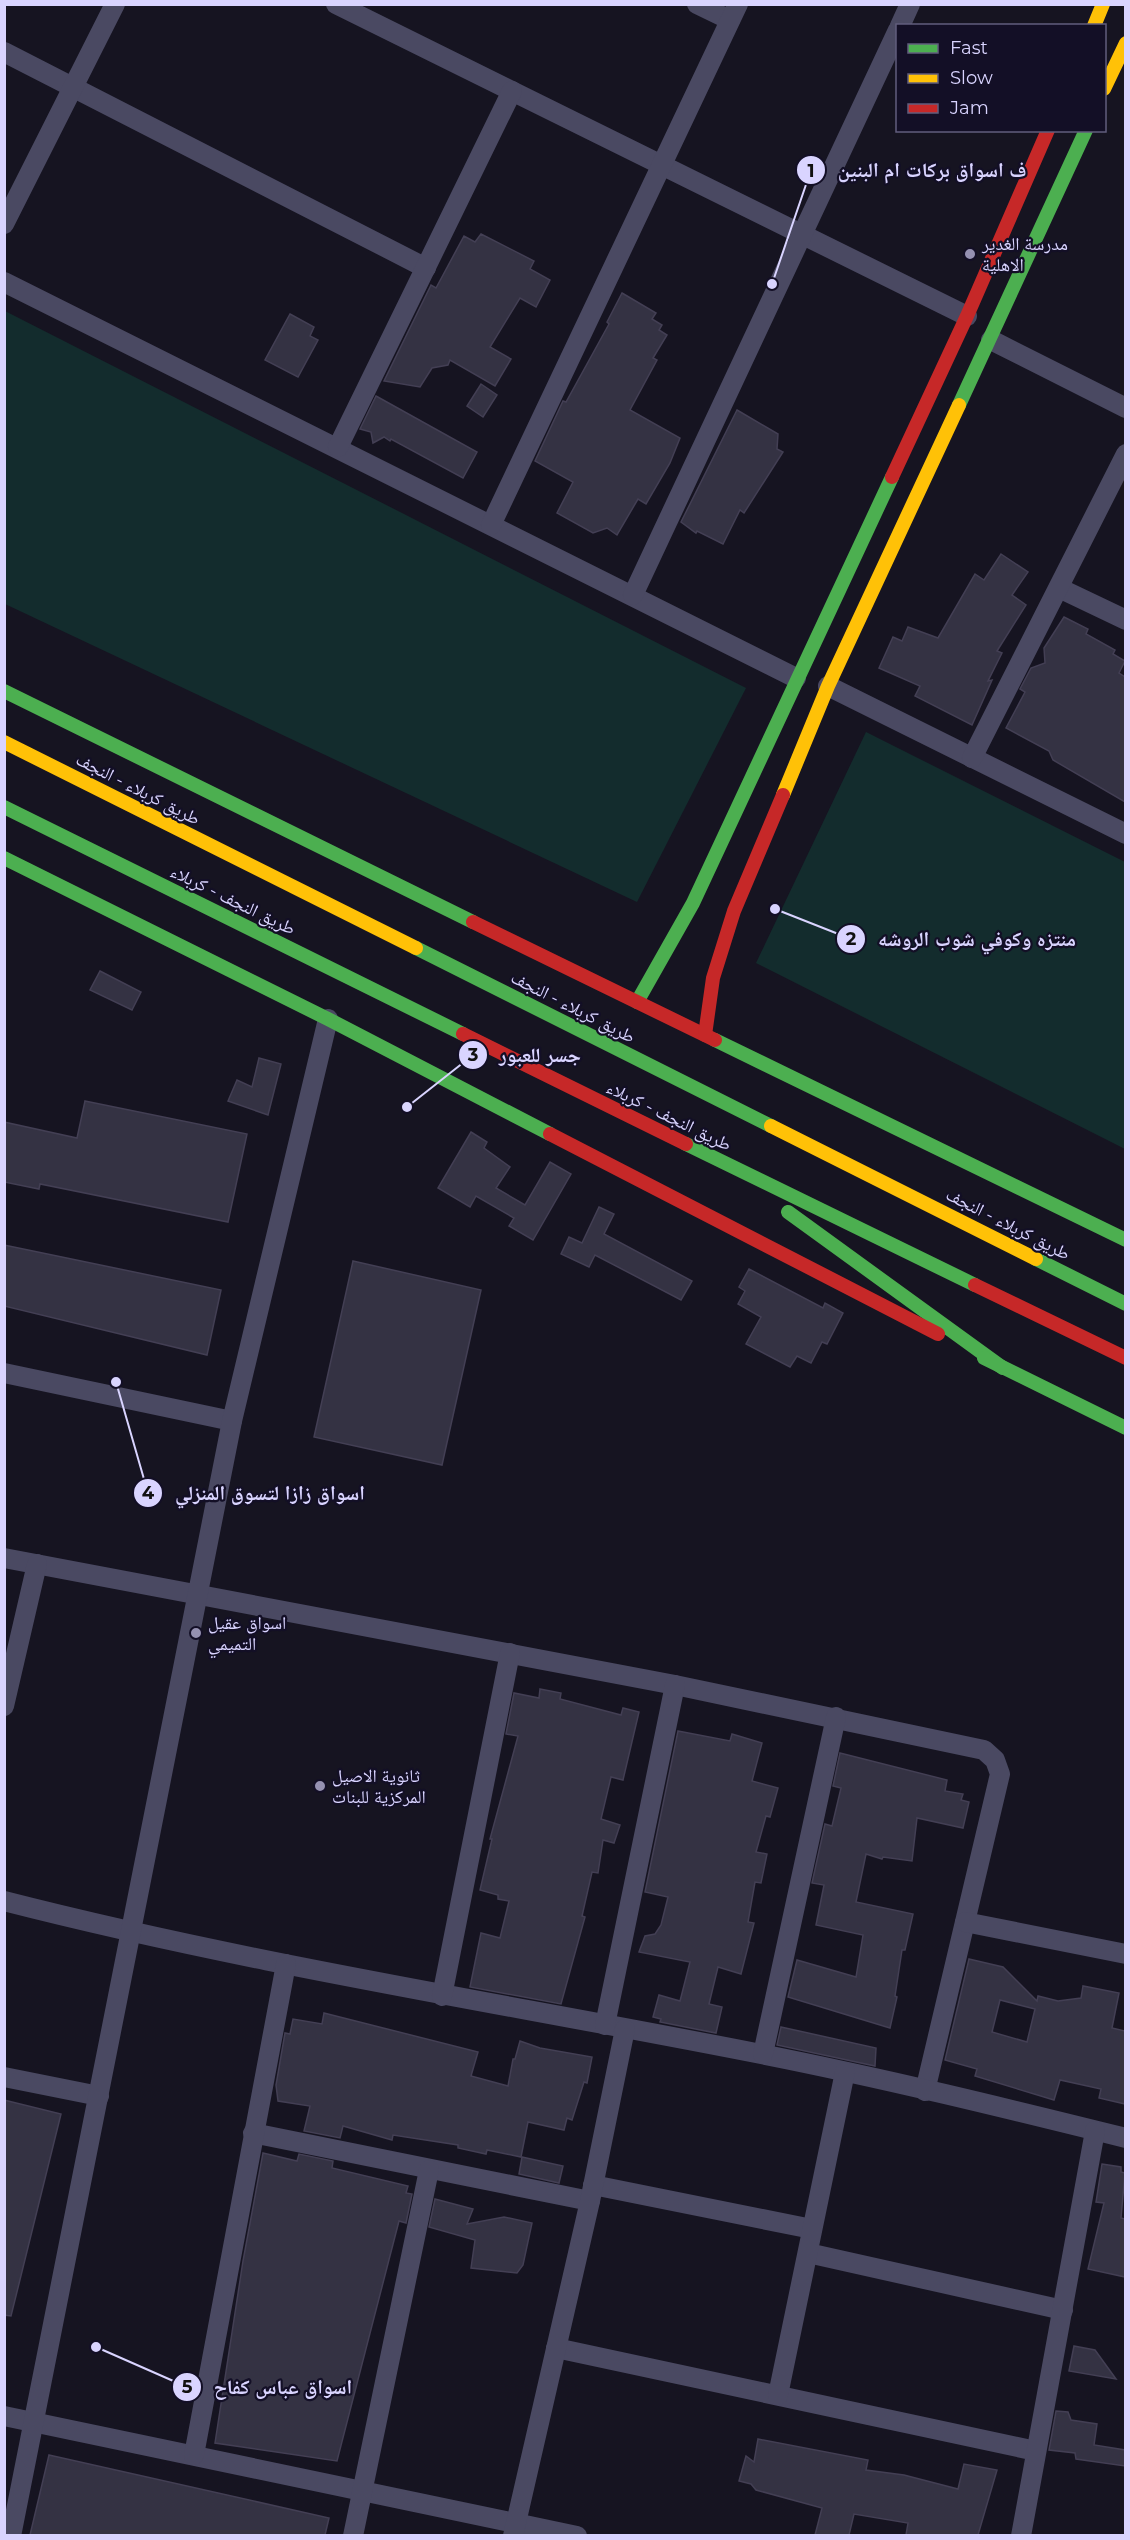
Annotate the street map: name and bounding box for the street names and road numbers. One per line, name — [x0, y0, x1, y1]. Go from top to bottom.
street label: طريق کربلاء - النجف — [72, 748, 204, 830]
street label: طريق النجف - کربلاء — [167, 860, 299, 940]
street label: طريق کربلاء - النجف — [507, 966, 639, 1048]
street label: طريق النجف - کربلاء — [603, 1076, 735, 1156]
street label: طريق کربلاء - النجف — [942, 1183, 1074, 1265]

